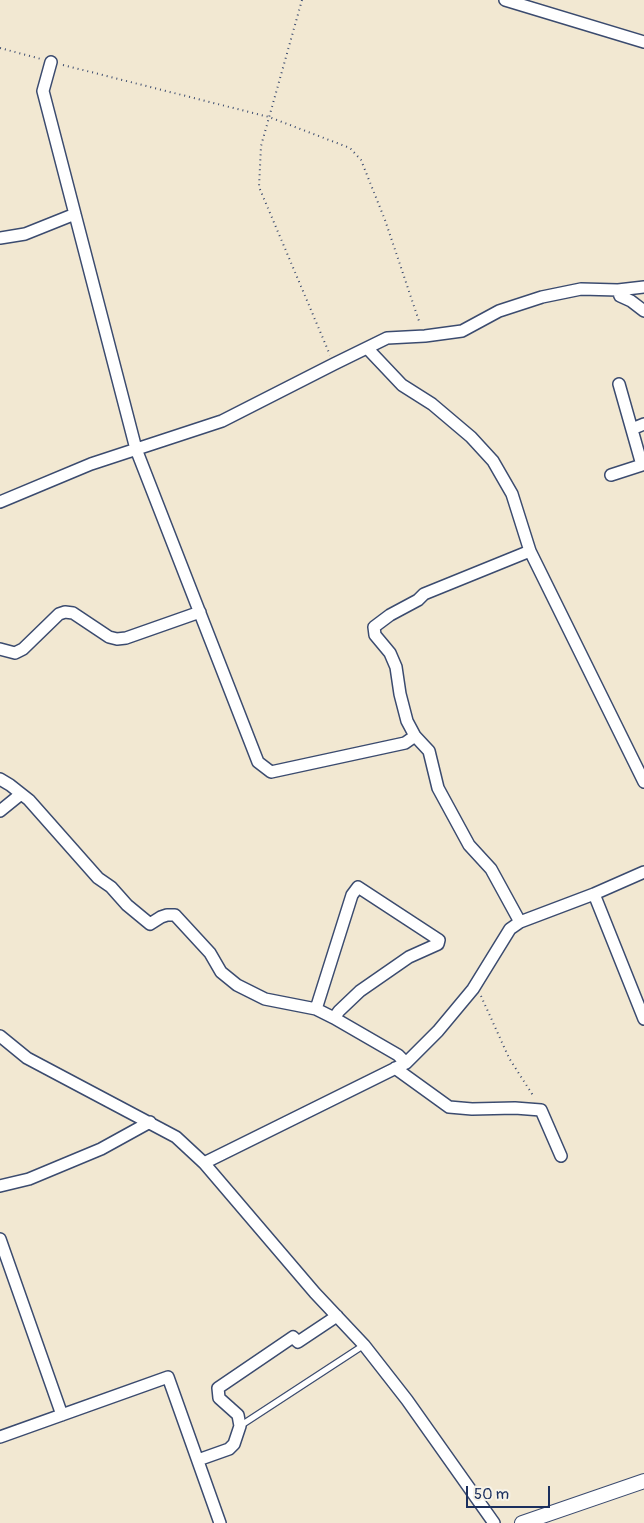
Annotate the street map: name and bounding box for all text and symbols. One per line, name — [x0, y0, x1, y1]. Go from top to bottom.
scale bar — [469, 1476, 553, 1508]
text: 50 m — [474, 1485, 509, 1504]

